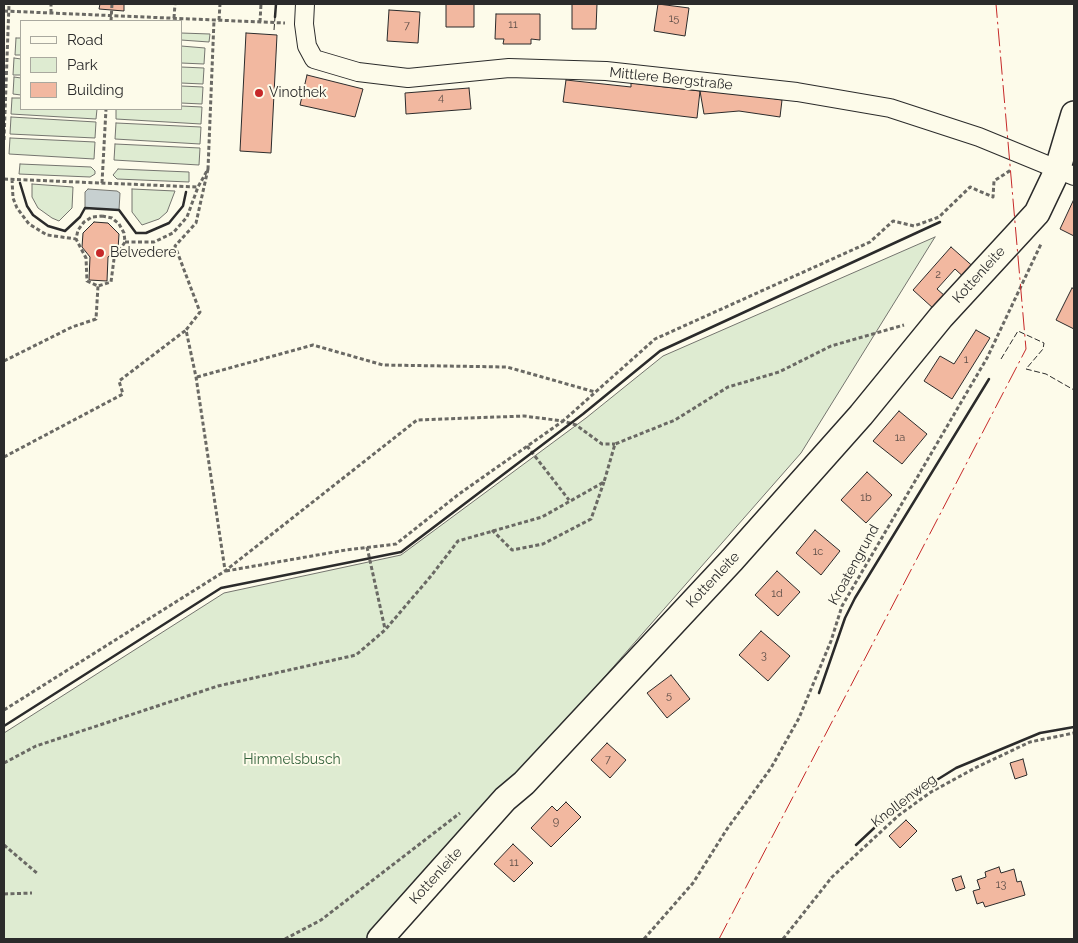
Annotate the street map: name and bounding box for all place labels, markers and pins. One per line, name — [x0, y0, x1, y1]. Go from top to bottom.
place label: Vinothek — [269, 85, 326, 101]
marker: Vinothek — [253, 87, 265, 99]
place label: Belvedere — [110, 245, 176, 261]
marker: Belvedere — [94, 247, 106, 259]

